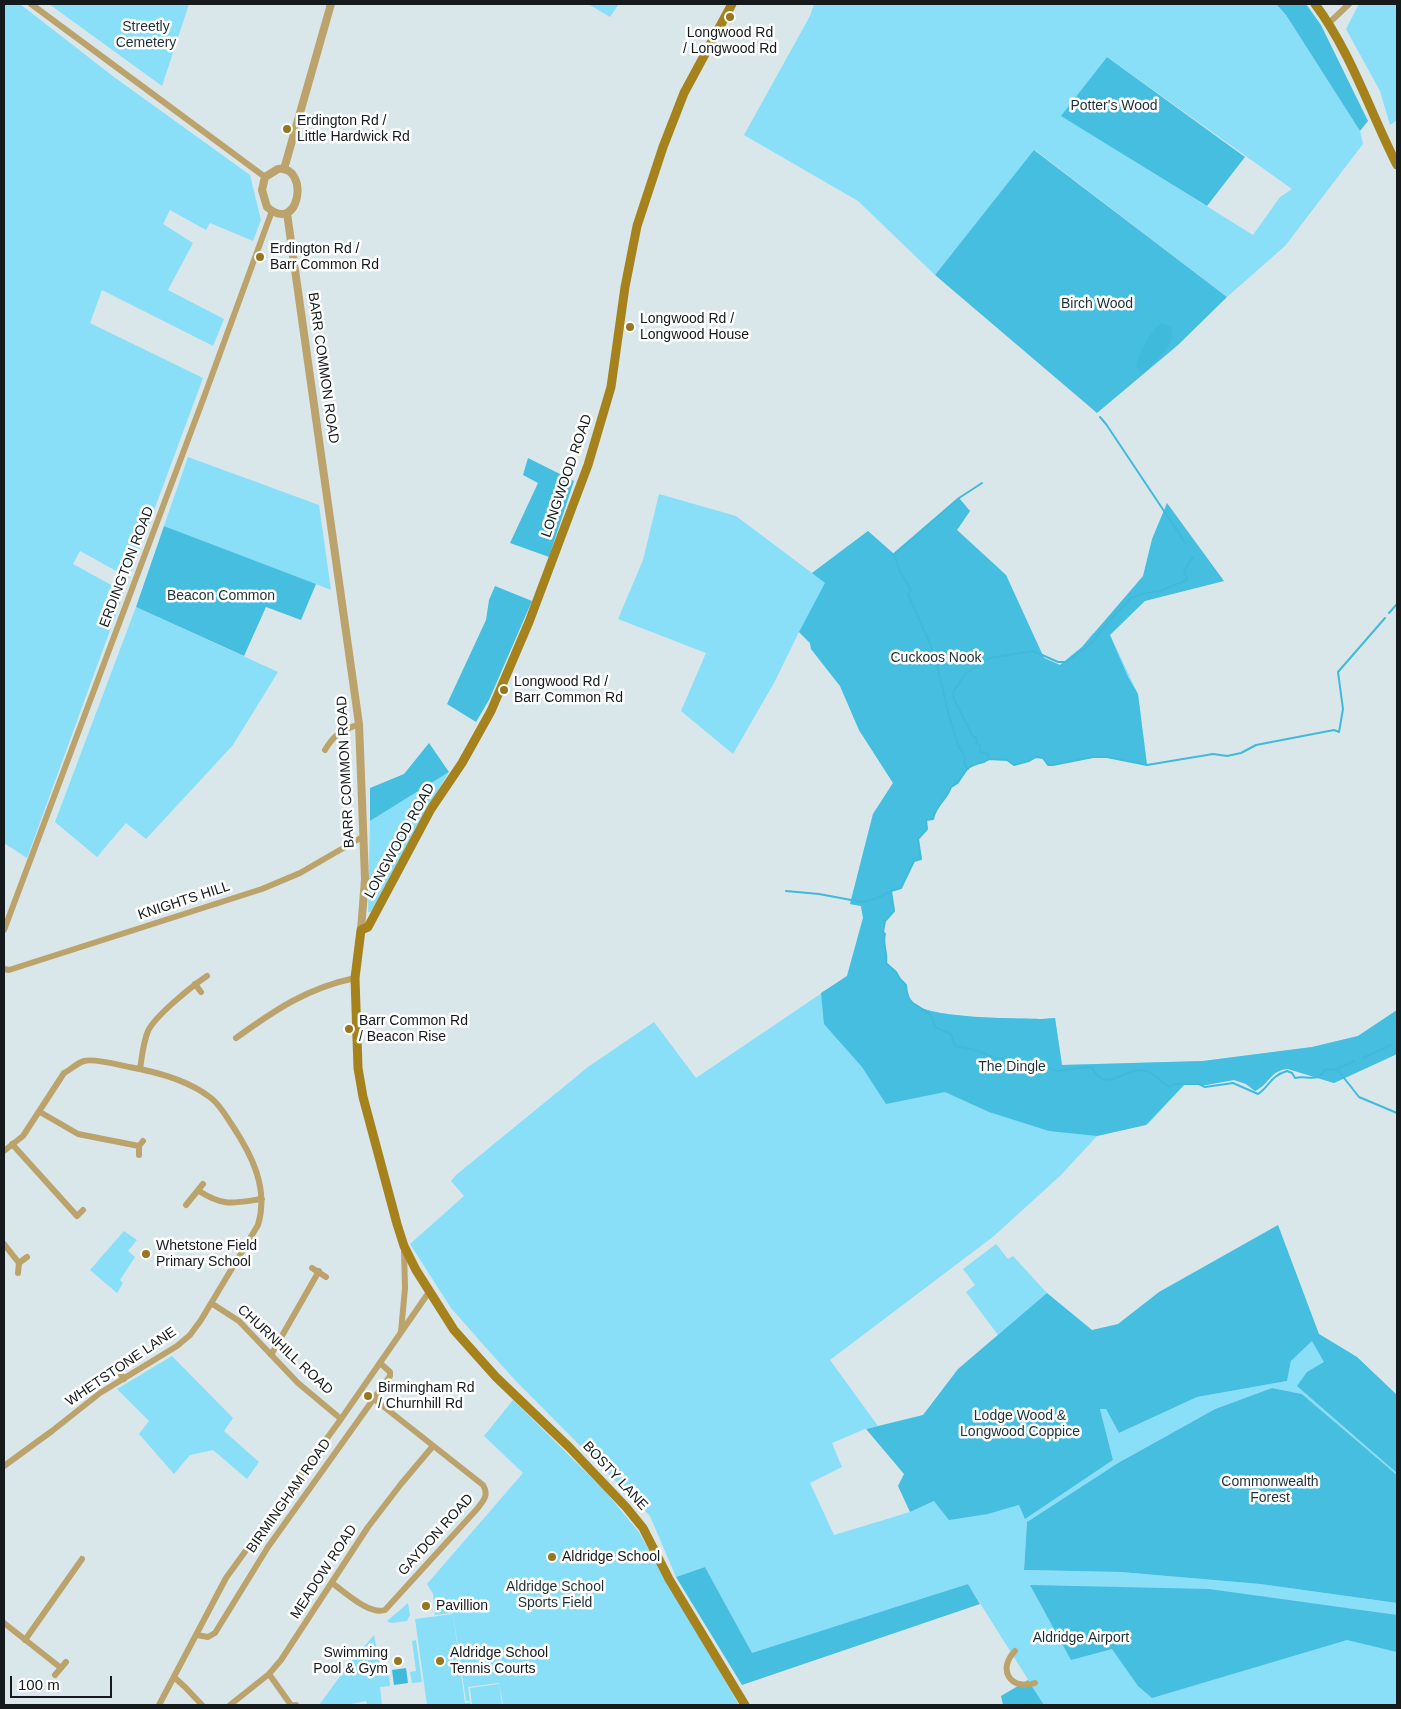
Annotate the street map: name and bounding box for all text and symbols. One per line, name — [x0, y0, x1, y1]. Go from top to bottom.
marker: Longwood Rd / Longwood Rd — [724, 11, 736, 23]
park label: Streetly Cemetery — [116, 19, 176, 52]
place label: Longwood Rd / Longwood Rd — [683, 25, 777, 58]
park label: Potter's Wood — [1070, 98, 1158, 114]
place label: Erdington Rd / Little Hardwick Rd — [297, 113, 410, 146]
marker: Erdington Rd / Little Hardwick Rd — [281, 123, 293, 135]
place label: Erdington Rd / Barr Common Rd — [270, 241, 379, 274]
marker: Erdington Rd / Barr Common Rd — [254, 251, 266, 263]
street label: BARR COMMON ROAD — [304, 291, 342, 445]
park label: Birch Wood — [1061, 296, 1133, 312]
place label: Longwood Rd / Longwood House — [640, 311, 749, 344]
marker: Longwood Rd / Longwood House — [624, 321, 636, 333]
street label: LONGWOOD ROAD — [538, 412, 596, 540]
street label: ERDINGTON ROAD — [96, 504, 158, 630]
park label: Beacon Common — [167, 588, 275, 604]
park label: Cuckoos Nook — [890, 650, 982, 666]
place label: Longwood Rd / Barr Common Rd — [514, 674, 623, 706]
marker: Longwood Rd / Barr Common Rd — [498, 684, 510, 696]
street label: BARR COMMON ROAD — [334, 695, 358, 849]
street label: LONGWOOD ROAD — [361, 780, 439, 902]
street label: KNIGHTS HILL — [136, 878, 232, 924]
place label: Barr Common Rd / Beacon Rise — [359, 1013, 468, 1046]
marker: Barr Common Rd / Beacon Rise — [343, 1023, 355, 1035]
park label: The Dingle — [978, 1059, 1046, 1075]
place label: Whetstone Field Primary School — [156, 1238, 257, 1270]
marker: Whetstone Field Primary School — [140, 1248, 152, 1260]
street label: CHURNHILL ROAD — [234, 1301, 336, 1399]
street label: WHETSTONE LANE — [63, 1324, 179, 1410]
place label: Birmingham Rd / Churnhill Rd — [378, 1380, 474, 1412]
marker: Birmingham Rd / Churnhill Rd — [362, 1390, 374, 1402]
park label: Lodge Wood & Longwood Coppice — [960, 1408, 1080, 1440]
street label: BIRMINGHAM ROAD — [243, 1436, 335, 1556]
street label: BOSTY LANE — [579, 1438, 651, 1514]
park label: Commonwealth Forest — [1221, 1474, 1319, 1506]
street label: GAYDON ROAD — [395, 1491, 477, 1579]
street label: MEADOW ROAD — [287, 1522, 361, 1622]
place label: Aldridge School — [562, 1549, 660, 1565]
marker: Aldridge School — [546, 1551, 558, 1563]
park label: Aldridge School Sports Field — [506, 1579, 604, 1611]
place label: Pavillion — [436, 1598, 488, 1614]
marker: Pavillion — [420, 1600, 432, 1612]
park label: Aldridge Airport — [1033, 1630, 1129, 1646]
place label: Swimming Pool & Gym — [313, 1645, 388, 1678]
place label: Aldridge School Tennis Courts — [450, 1645, 548, 1678]
marker: Swimming Pool & Gym — [392, 1655, 404, 1667]
marker: Aldridge School Tennis Courts — [434, 1655, 446, 1667]
scale bar — [12, 1666, 115, 1698]
text: 100 m — [18, 1676, 60, 1693]

